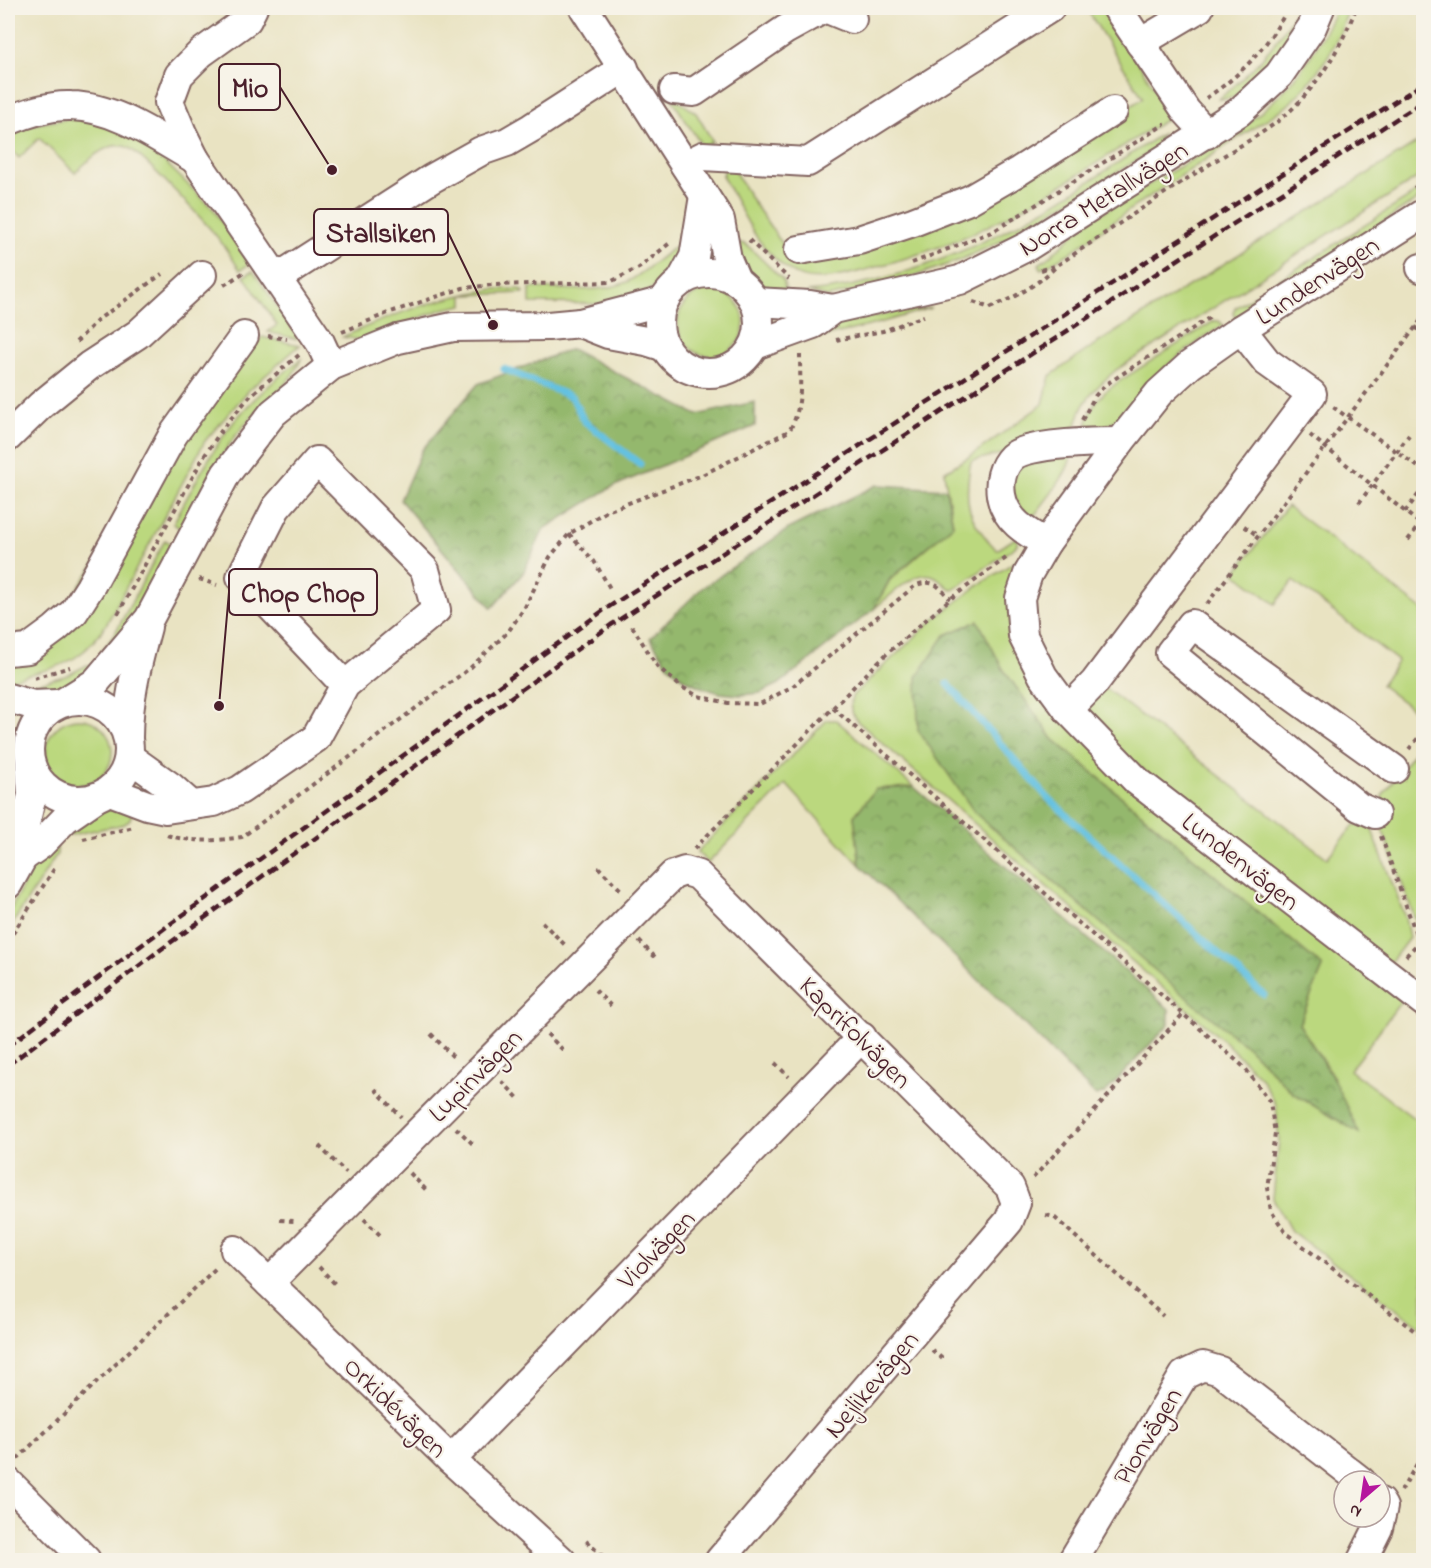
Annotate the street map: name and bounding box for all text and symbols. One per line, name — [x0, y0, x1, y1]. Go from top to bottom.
callout: Mio — [219, 64, 280, 110]
text: Mio — [232, 70, 268, 111]
street label: Norra Metallvägen — [1012, 132, 1197, 268]
callout: Stallsiken — [314, 209, 448, 255]
text: Stallsiken — [326, 215, 436, 256]
street label: Lundenvägen — [1249, 227, 1388, 337]
callout: Chop Chop — [229, 569, 377, 615]
text: Chop Chop — [241, 575, 365, 616]
street label: Lundenvägen — [1172, 804, 1307, 922]
street label: Kaprifolvägen — [789, 968, 920, 1099]
street label: Lupinvägen — [421, 1021, 533, 1133]
street label: Violvägen — [609, 1202, 706, 1300]
street label: Nejlikevägen — [816, 1323, 930, 1448]
street label: Orkidévägen — [333, 1349, 455, 1469]
street label: Pionvägen — [1105, 1381, 1194, 1494]
north arrow — [1332, 1469, 1392, 1529]
text: N — [1345, 1497, 1366, 1523]

